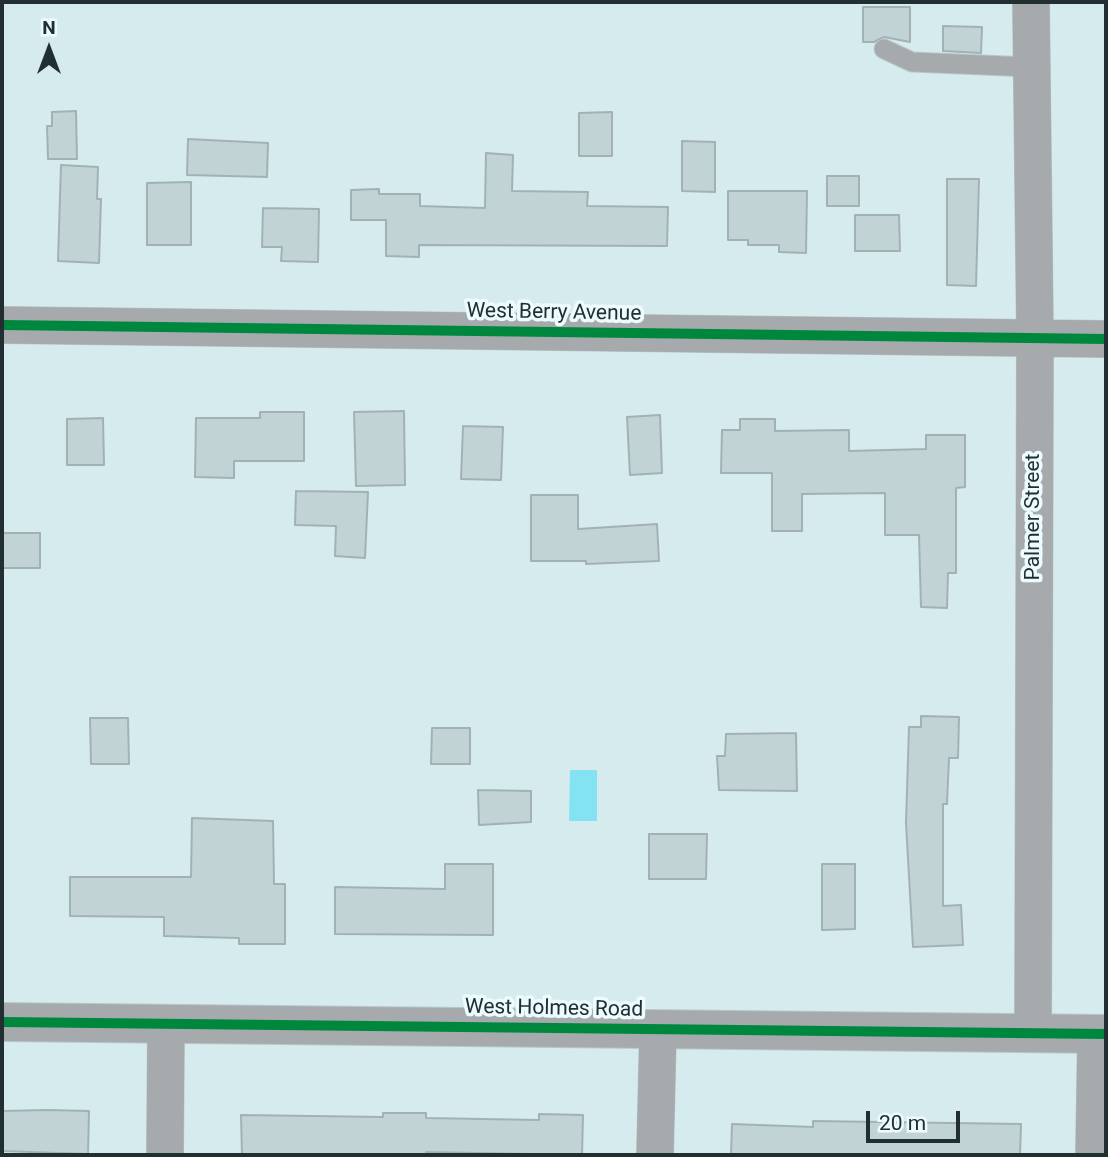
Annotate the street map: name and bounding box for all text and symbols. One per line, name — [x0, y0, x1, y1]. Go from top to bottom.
north arrow — [14, 14, 84, 84]
text: N — [42, 16, 56, 39]
street label: West Berry Avenue — [466, 299, 642, 327]
street label: Palmer Street — [1021, 454, 1047, 580]
street label: West Holmes Road — [465, 995, 643, 1023]
scale bar — [870, 1098, 964, 1142]
text: 20 m — [879, 1111, 926, 1135]

